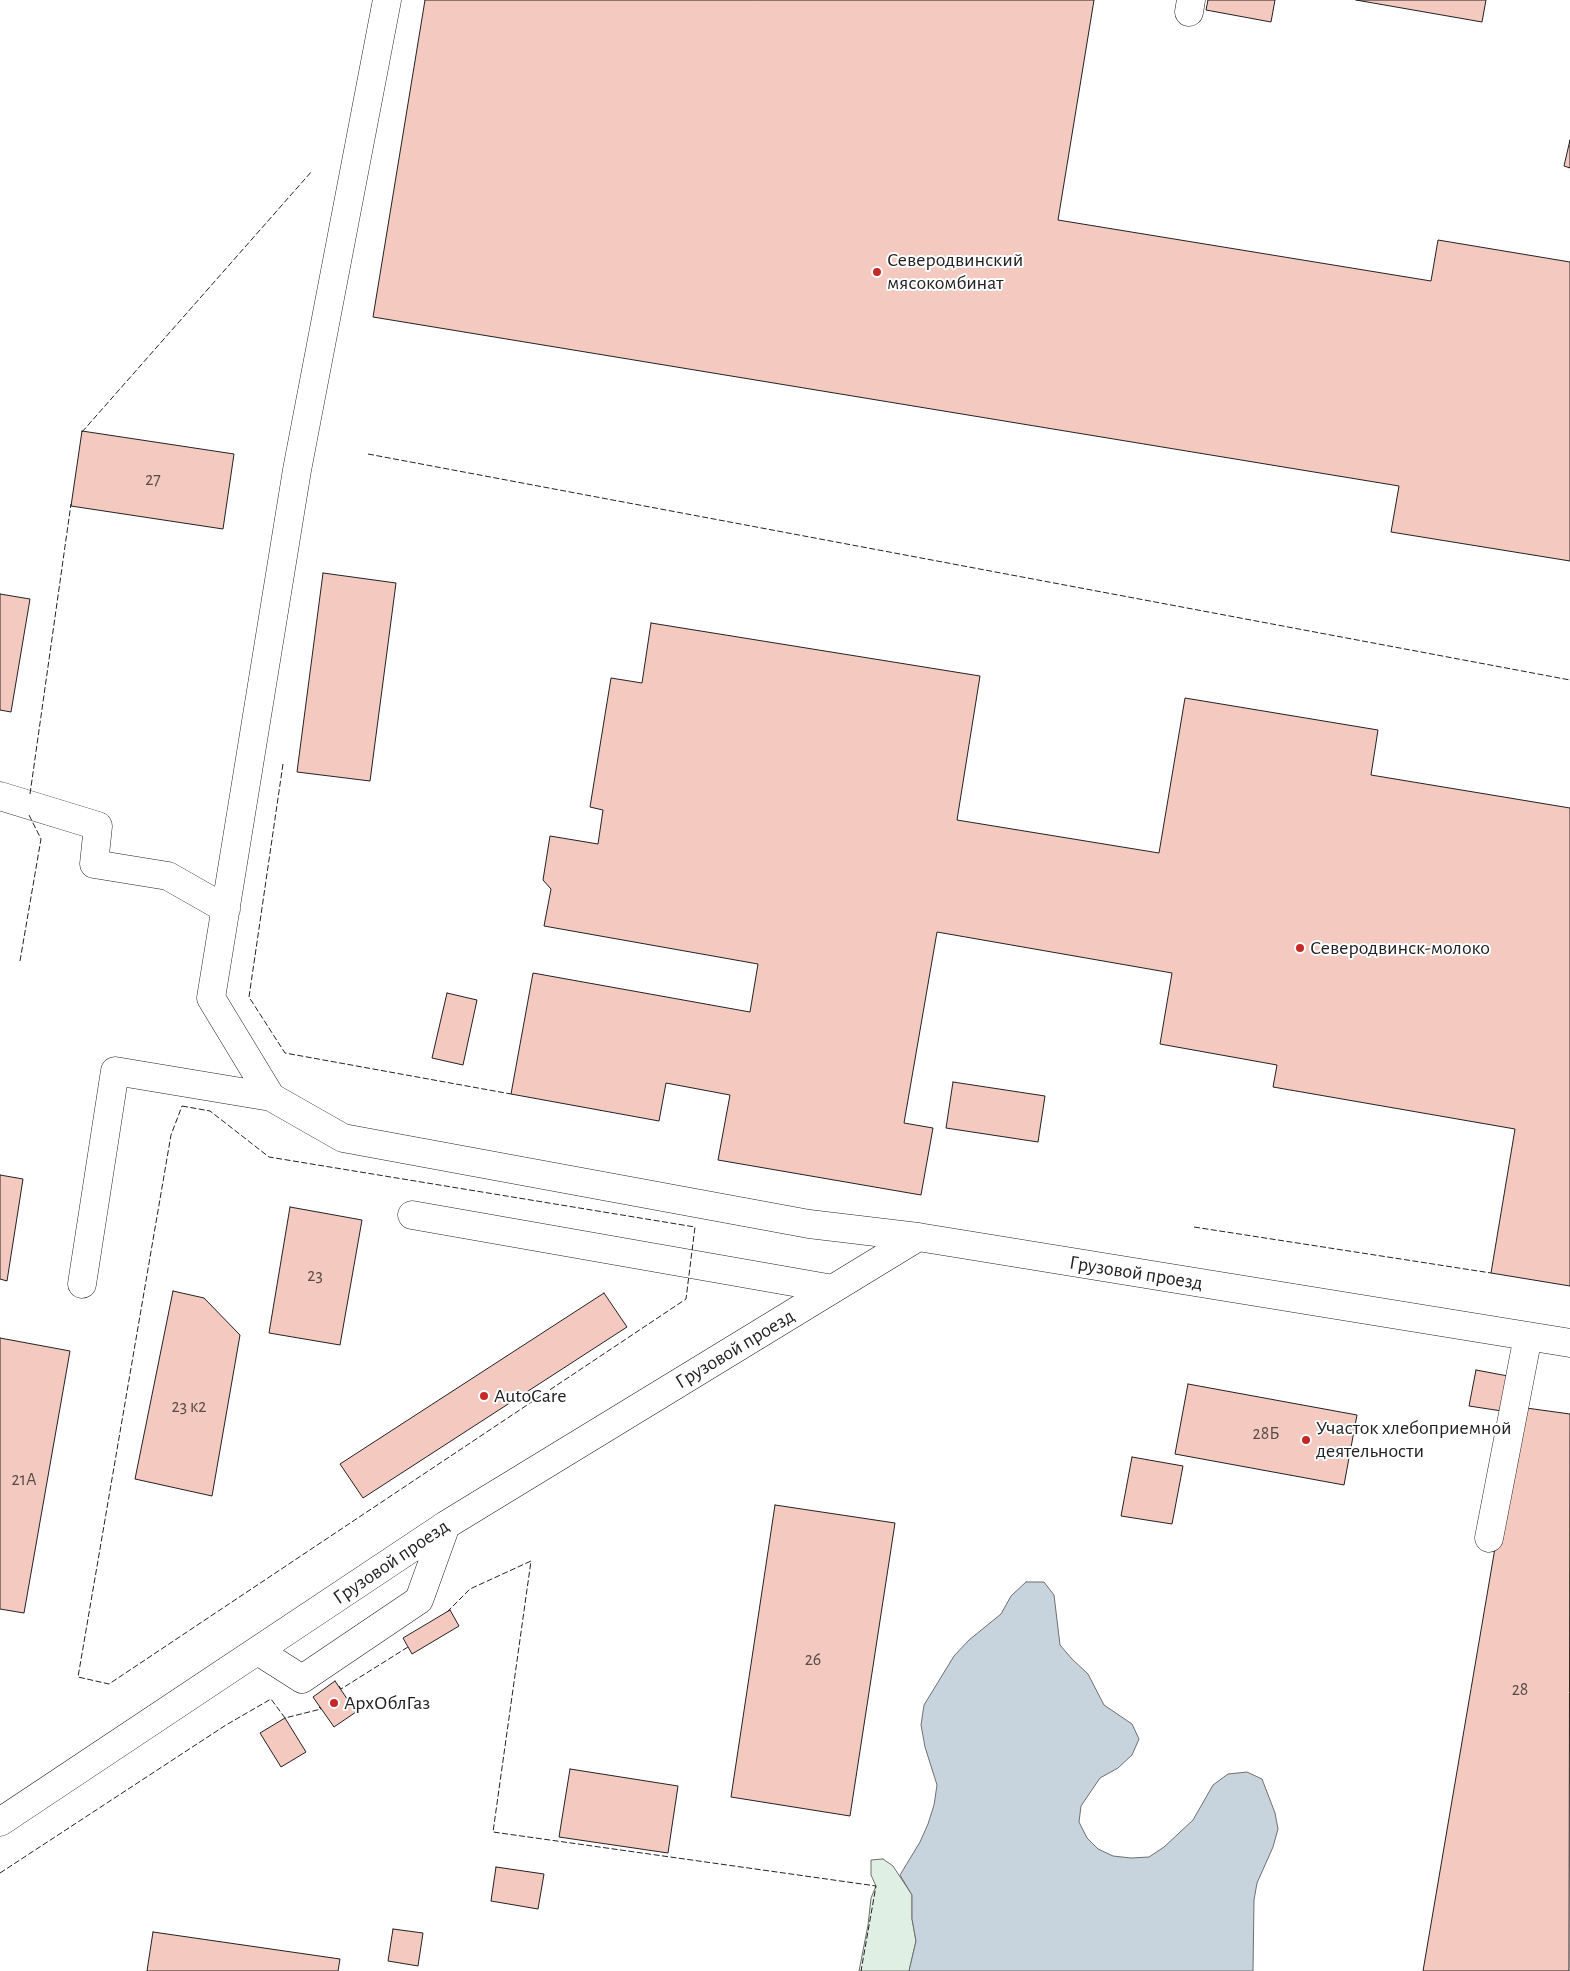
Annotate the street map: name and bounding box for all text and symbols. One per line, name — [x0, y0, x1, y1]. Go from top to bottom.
place label: Северодвинский мясокомбинат — [887, 248, 1023, 295]
marker: Северодвинский мясокомбинат — [871, 266, 883, 278]
house number: 27 — [145, 469, 161, 491]
place label: Северодвинск-молоко — [1310, 936, 1490, 960]
marker: Северодвинск-молоко — [1294, 942, 1306, 954]
street label: Грузовой проезд — [1067, 1251, 1205, 1295]
house number: 23 — [307, 1265, 323, 1287]
street label: Грузовой проезд — [671, 1304, 799, 1394]
place label: AutoCare — [494, 1384, 566, 1408]
marker: AutoCare — [478, 1390, 490, 1402]
house number: 23 к2 — [171, 1396, 207, 1418]
place label: Участок хлебоприемной деятельности — [1316, 1416, 1512, 1463]
house number: 28Б — [1252, 1423, 1280, 1445]
marker: Участок хлебоприемной деятельности — [1300, 1434, 1312, 1446]
house number: 21А — [12, 1469, 36, 1491]
street label: Грузовой проезд — [328, 1514, 454, 1610]
house number: 26 — [805, 1649, 821, 1671]
house number: 28 — [1512, 1679, 1528, 1701]
place label: АрхОблГаз — [344, 1691, 430, 1715]
marker: АрхОблГаз — [328, 1697, 340, 1709]

